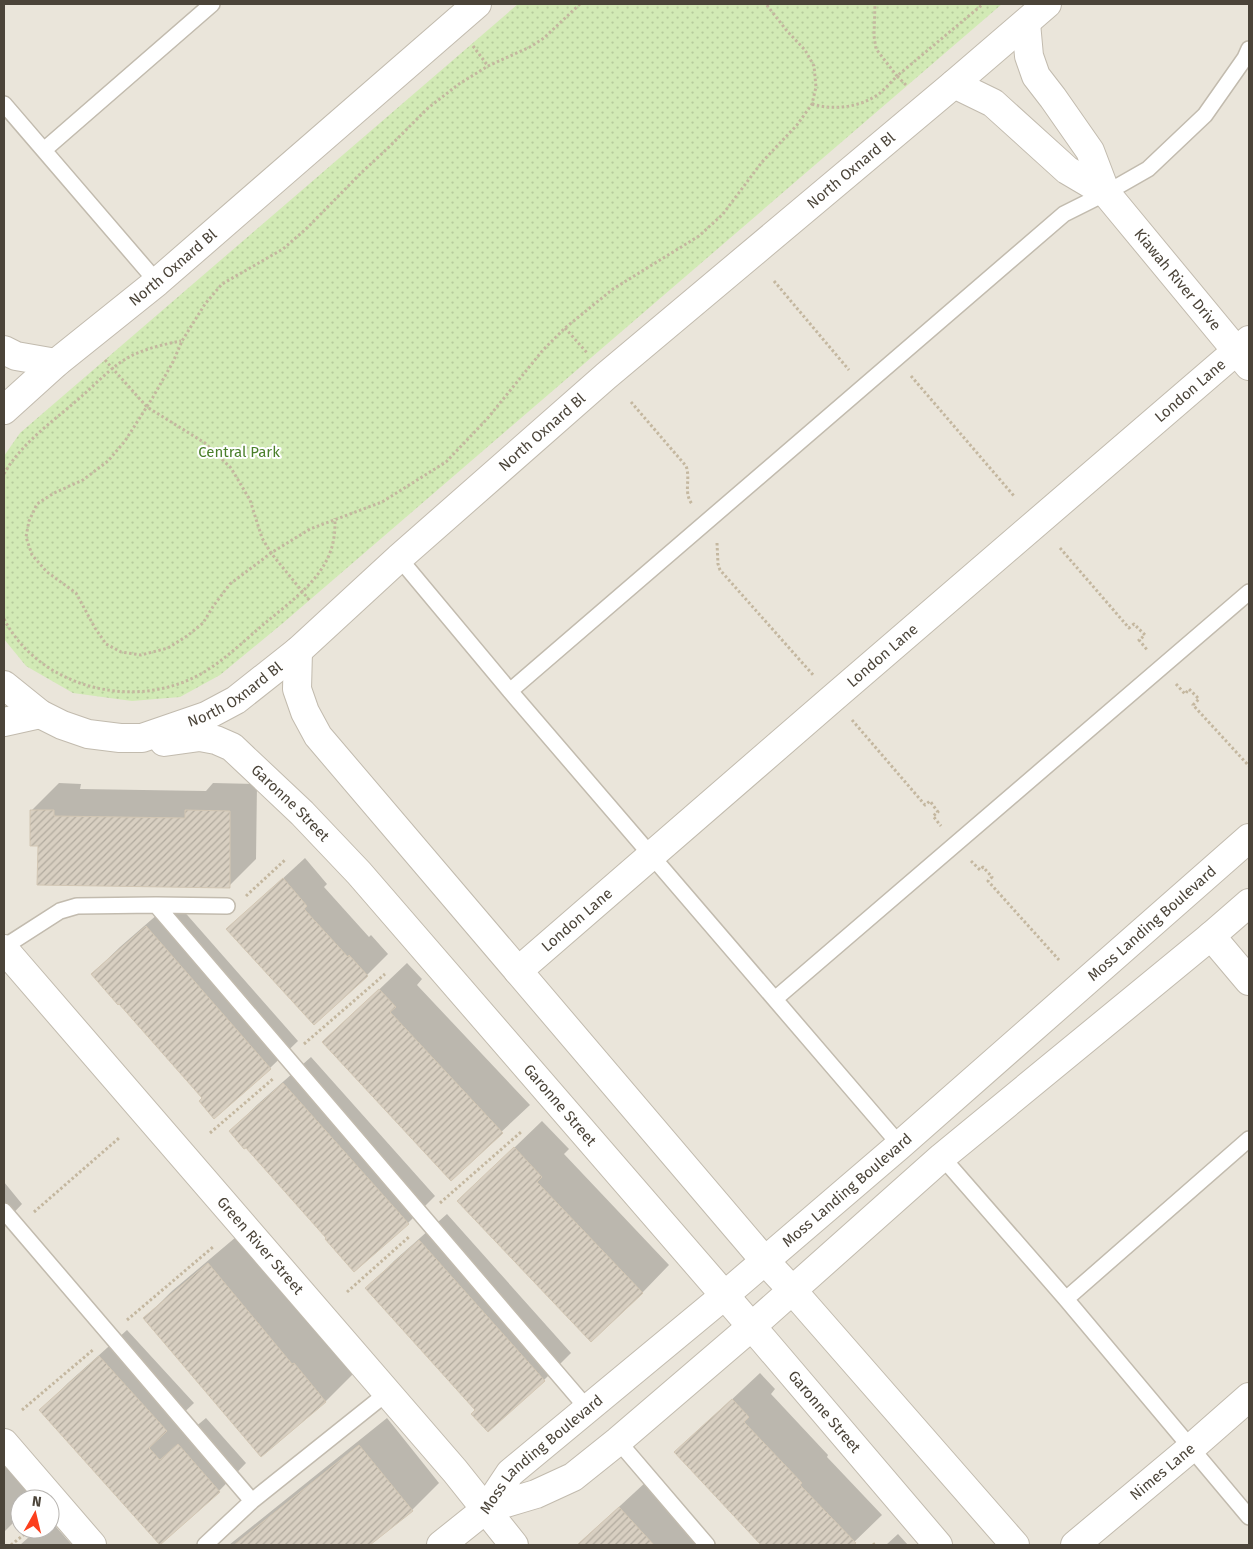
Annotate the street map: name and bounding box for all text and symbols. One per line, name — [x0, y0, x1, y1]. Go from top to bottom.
street label: North Oxnard Bl — [803, 128, 899, 212]
street label: North Oxnard Bl — [125, 225, 221, 310]
street label: Kiawah River Drive — [1130, 225, 1225, 334]
street label: London Lane — [1151, 355, 1229, 426]
street label: North Oxnard Bl — [495, 389, 589, 475]
park label: Central Park — [198, 443, 280, 461]
street label: London Lane — [843, 620, 921, 691]
street label: North Oxnard Bl — [185, 658, 286, 731]
street label: Garonne Street — [247, 761, 334, 846]
street label: Moss Landing Boulevard — [1084, 862, 1220, 985]
street label: London Lane — [538, 884, 616, 955]
street label: Garonne Street — [520, 1061, 601, 1150]
street label: Moss Landing Boulevard — [779, 1130, 916, 1251]
street label: Green River Street — [213, 1193, 308, 1299]
street label: Garonne Street — [784, 1367, 865, 1457]
street label: Moss Landing Boulevard — [476, 1391, 606, 1517]
street label: Nimes Lane — [1126, 1440, 1199, 1504]
north arrow — [10, 1489, 60, 1539]
text: N — [31, 1493, 43, 1511]

